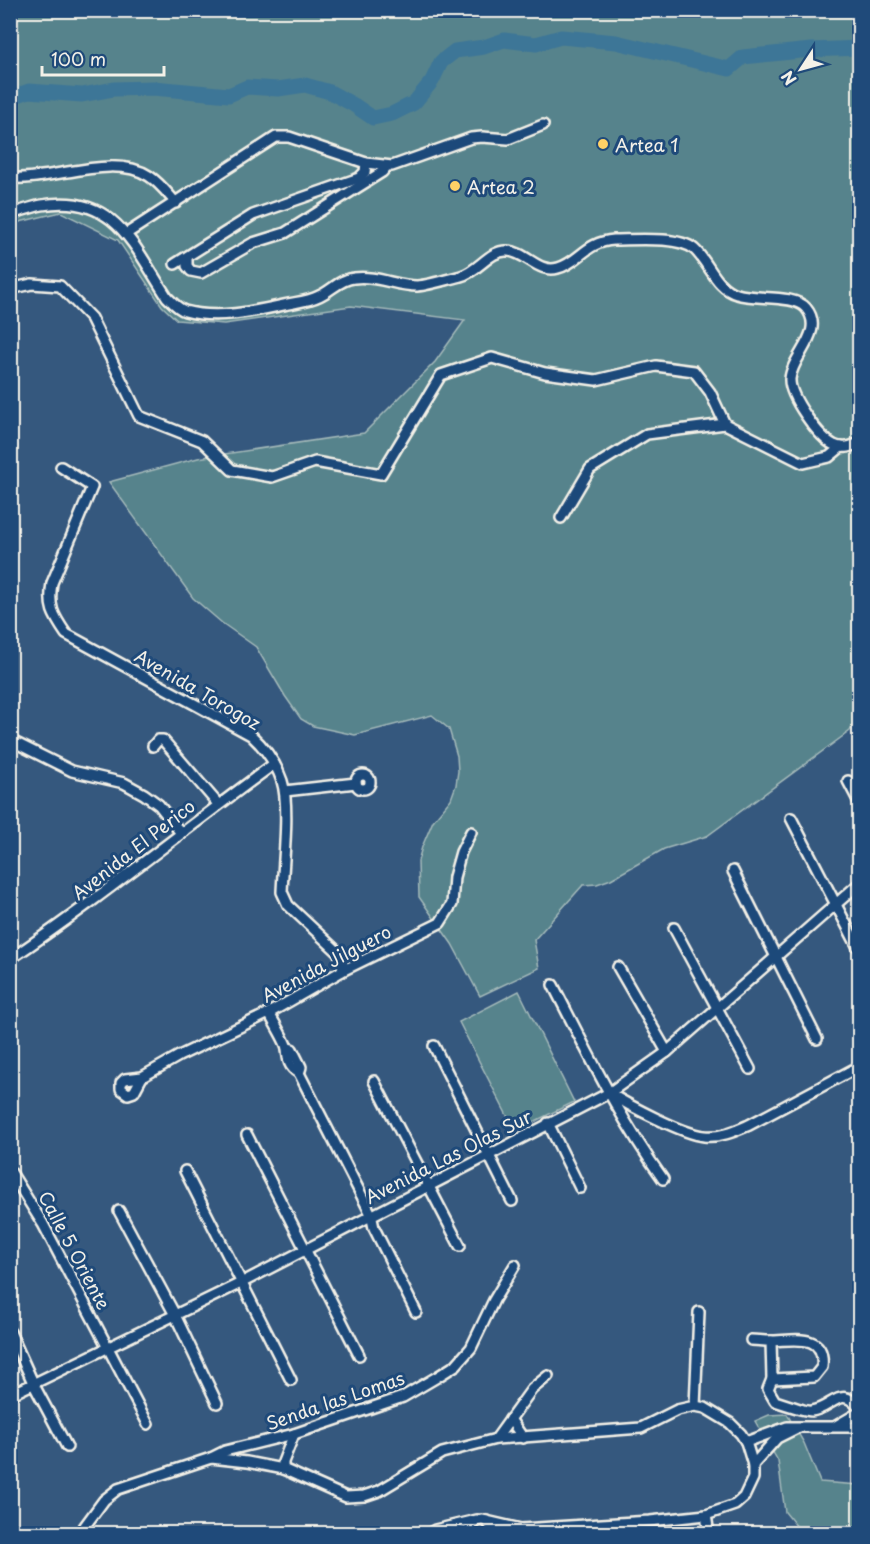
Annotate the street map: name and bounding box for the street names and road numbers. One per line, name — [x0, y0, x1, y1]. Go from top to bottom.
street label: Avenida Torogoz — [130, 642, 266, 736]
street label: Avenida El Perico — [66, 792, 200, 906]
street label: Avenida Jilguero — [256, 917, 396, 1009]
street label: Avenida Las Olas Sur — [360, 1102, 537, 1210]
street label: Calle 5 Oriente — [32, 1186, 118, 1314]
street label: Senda las Lomas — [262, 1364, 408, 1436]

